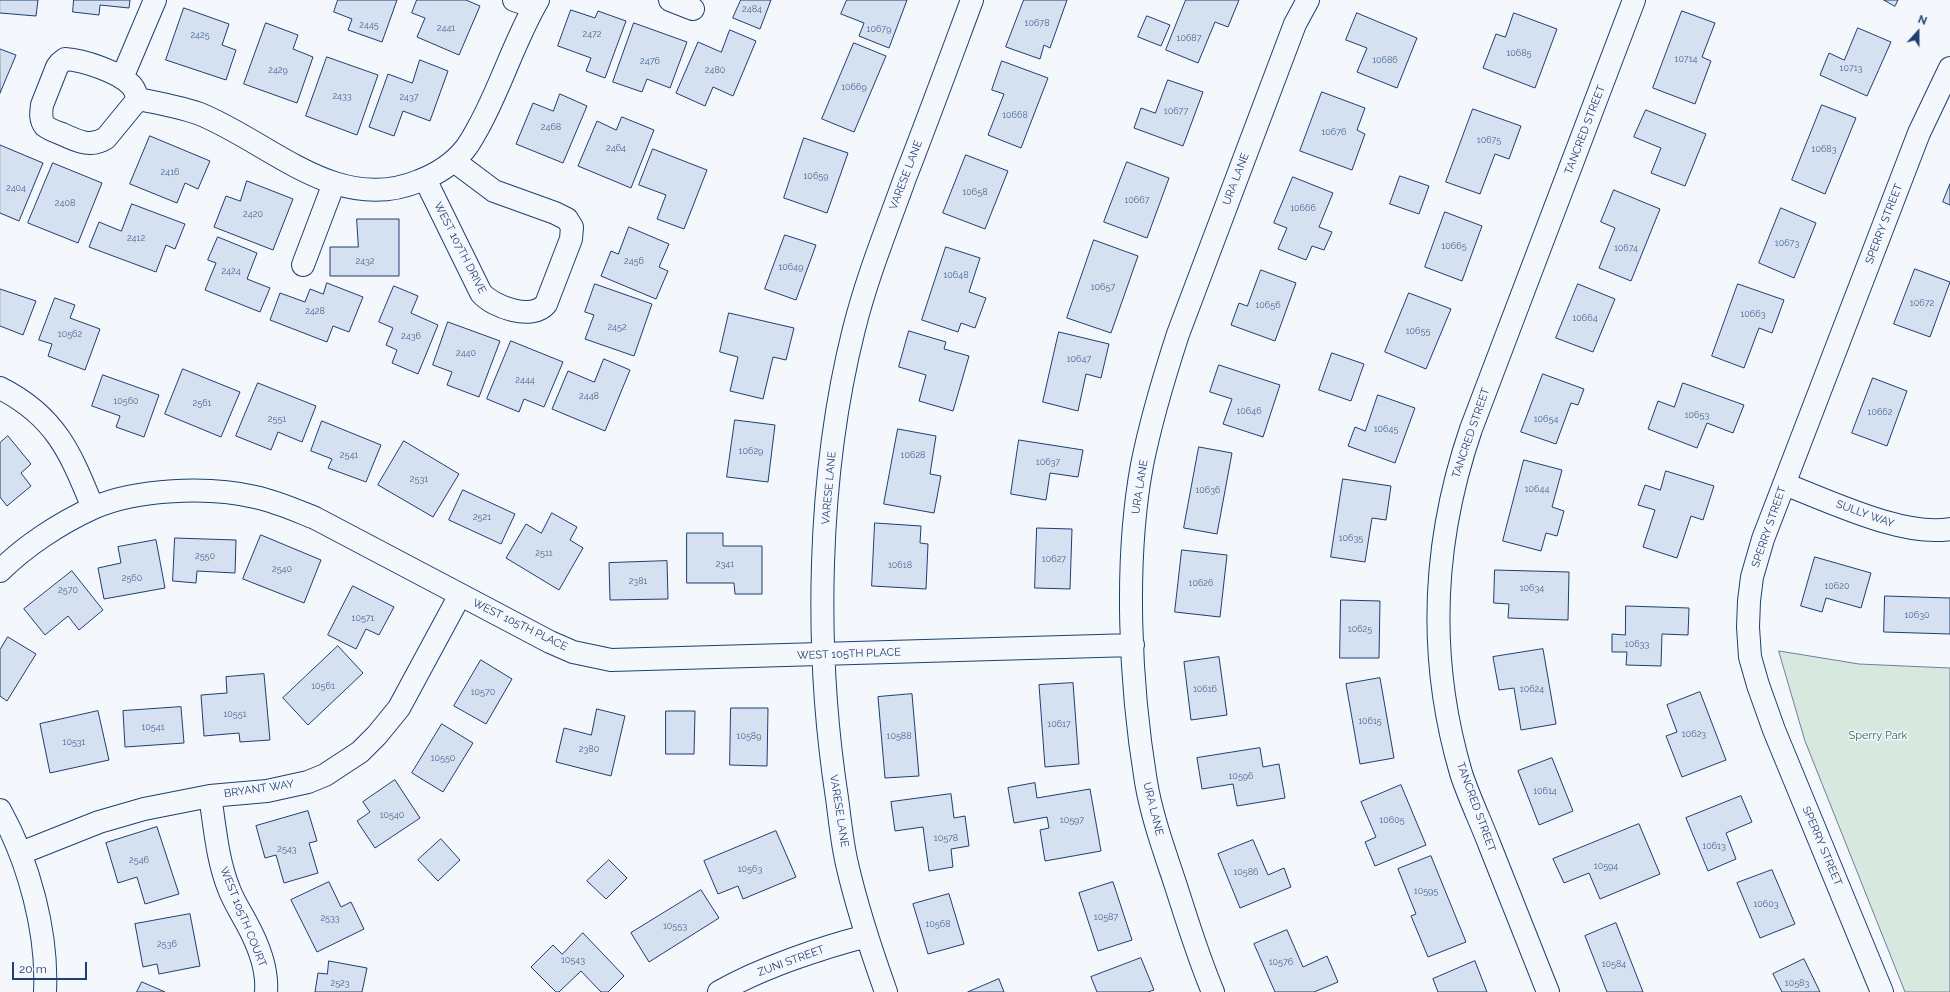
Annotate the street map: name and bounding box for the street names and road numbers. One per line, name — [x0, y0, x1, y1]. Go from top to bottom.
street label: TANCRED STREET — [1562, 83, 1608, 177]
street label: VARESE LANE — [887, 138, 925, 212]
street label: URA LANE — [1220, 151, 1252, 207]
street label: SPERRY STREET — [1863, 182, 1905, 266]
street label: WEST 107TH DRIVE — [431, 200, 489, 296]
street label: TANCRED STREET — [1449, 386, 1493, 480]
street label: VARESE LANE — [819, 451, 839, 525]
street label: URA LANE — [1129, 459, 1151, 515]
street label: SPERRY STREET — [1749, 485, 1789, 569]
street label: SULLY WAY — [1834, 497, 1896, 531]
street label: WEST 105TH PLACE — [470, 596, 570, 654]
street label: WEST 105TH PLACE — [797, 646, 901, 662]
street label: TANCRED STREET — [1454, 760, 1498, 854]
street label: VARESE LANE — [827, 774, 851, 848]
street label: BRYANT WAY — [223, 778, 295, 800]
street label: URA LANE — [1140, 781, 1166, 837]
street label: SPERRY STREET — [1799, 804, 1845, 888]
street label: WEST 105TH COURT — [217, 865, 269, 969]
street label: ZUNI STREET — [756, 943, 826, 979]

